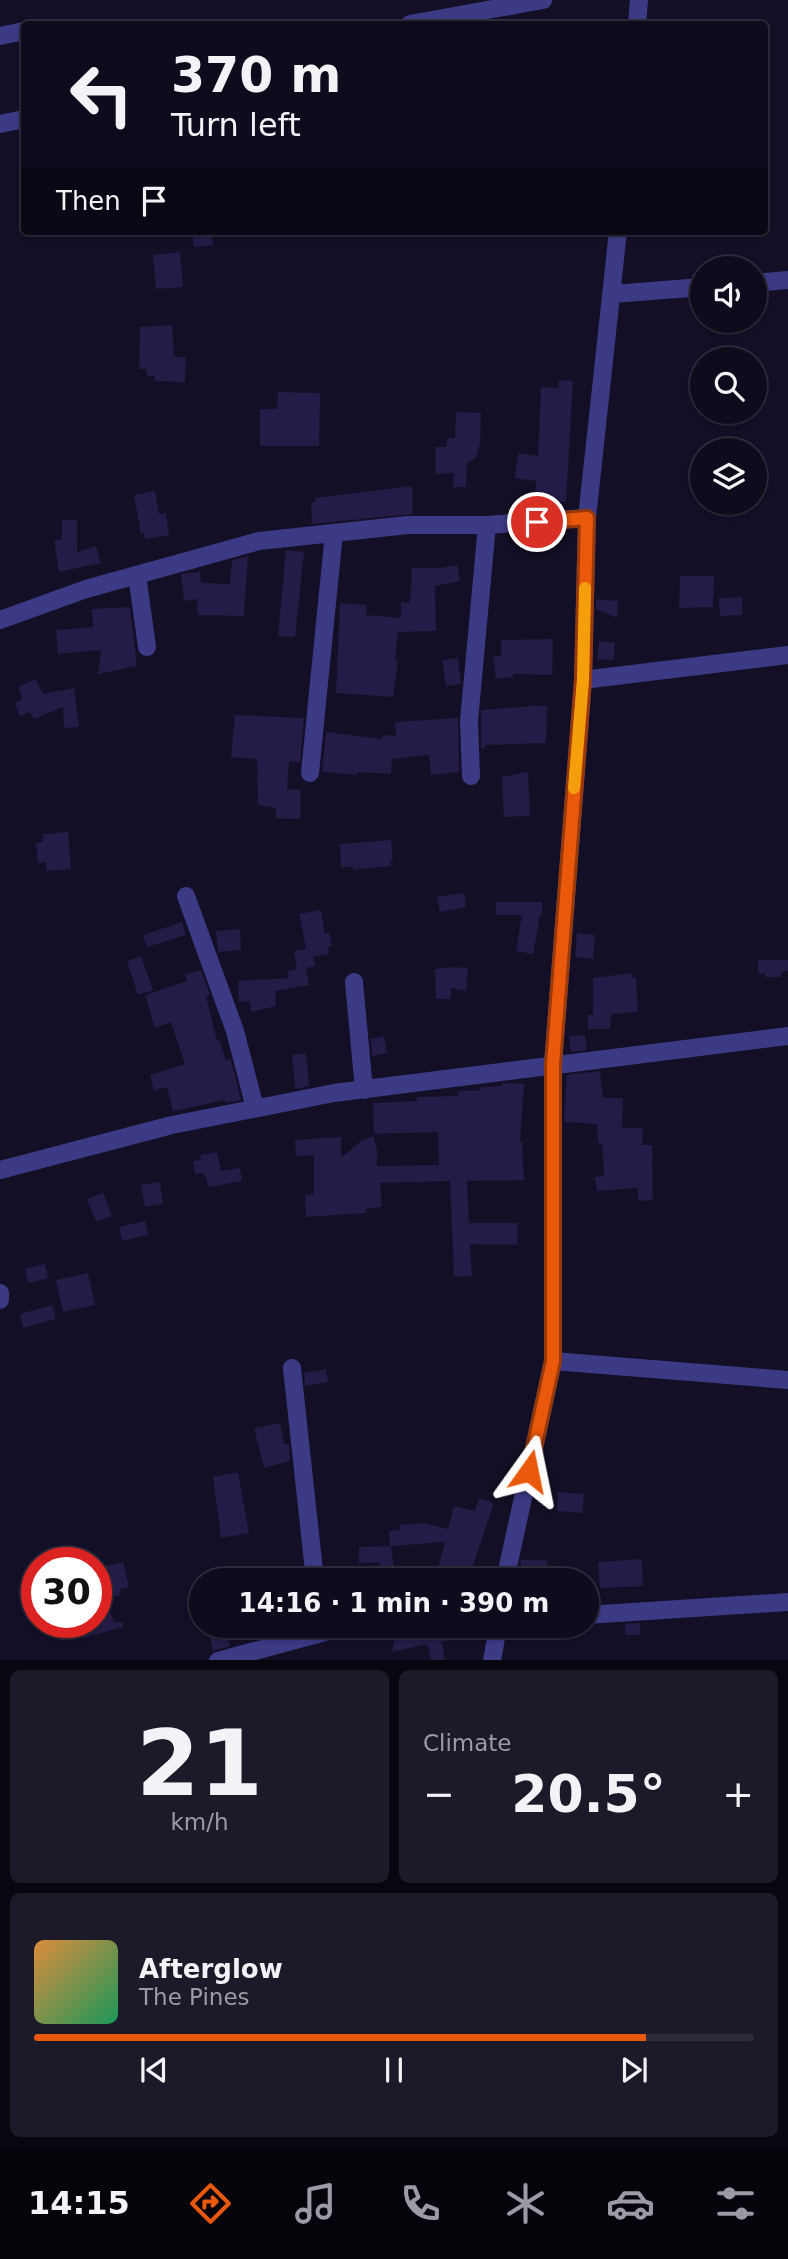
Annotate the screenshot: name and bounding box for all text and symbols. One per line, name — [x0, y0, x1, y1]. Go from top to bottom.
text: 370 m — [171, 47, 341, 104]
icon: left — [56, 49, 147, 140]
text: Turn left — [171, 106, 301, 144]
icon: arrive — [135, 182, 173, 220]
text: Then — [56, 186, 121, 216]
map controls — [690, 256, 767, 515]
button: sound — [690, 256, 767, 333]
button: search — [690, 347, 767, 424]
button: layers — [690, 438, 767, 515]
pin — [507, 492, 567, 552]
icon: arrive — [518, 503, 556, 541]
position arrow — [492, 1434, 566, 1508]
speed limit sign: 30 — [21, 1547, 112, 1638]
text: 14:16 · 1 min · 390 m — [239, 1588, 549, 1618]
text: 21 — [136, 1711, 263, 1816]
text: Climate — [423, 1730, 512, 1756]
text: 20.5° — [511, 1764, 666, 1824]
text: − — [423, 1772, 455, 1816]
text: + — [722, 1772, 754, 1816]
text: km/h — [170, 1809, 229, 1835]
text: Afterglow — [139, 1954, 283, 1984]
text: The Pines — [139, 1984, 250, 2010]
icon: previous — [135, 2051, 173, 2089]
icon: pause — [375, 2051, 413, 2089]
icon: next — [615, 2051, 653, 2089]
icon: directions — [186, 2179, 235, 2228]
icon: music — [291, 2179, 340, 2228]
icon: phone — [396, 2179, 445, 2228]
icon: climate — [501, 2179, 550, 2228]
icon: car — [606, 2179, 655, 2228]
icon: filters — [711, 2179, 760, 2228]
text: 14:15 — [28, 2184, 130, 2222]

